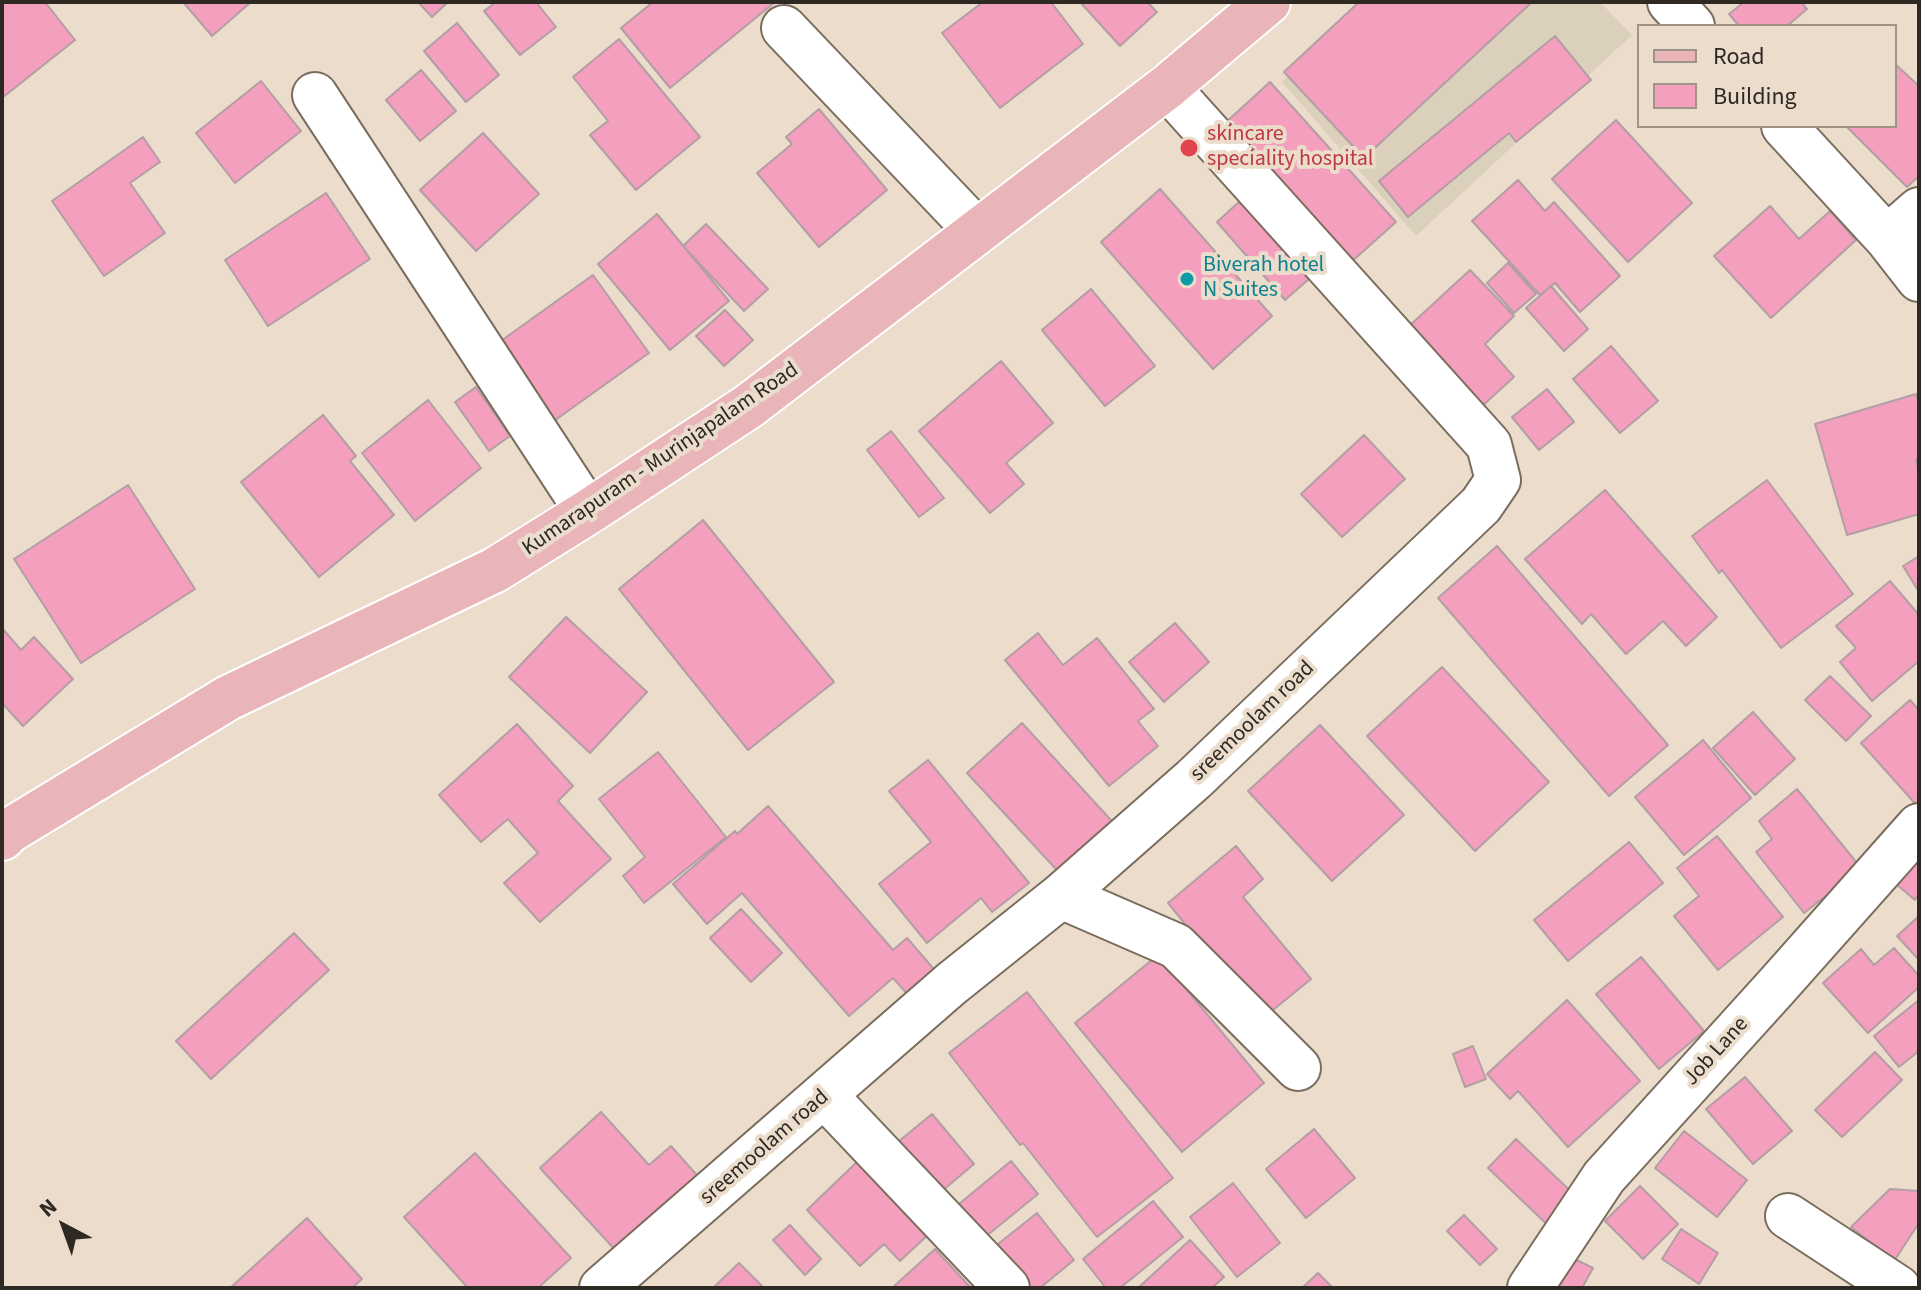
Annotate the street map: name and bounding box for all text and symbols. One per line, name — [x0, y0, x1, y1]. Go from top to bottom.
legend — [1637, 24, 1897, 128]
text: Road — [1713, 39, 1765, 74]
text: Building — [1713, 79, 1797, 114]
place label: skincare speciality hospital — [1207, 122, 1373, 174]
marker: skincare speciality hospital — [1178, 137, 1200, 159]
place label: Biverah hotel N Suites — [1203, 253, 1324, 304]
marker: Biverah hotel N Suites — [1178, 270, 1196, 288]
street label: Kumarapuram - Murinjapalam Road — [518, 358, 804, 562]
street label: sreemoolam road — [1185, 656, 1321, 788]
street label: Job Lane — [1679, 1012, 1755, 1092]
street label: sreemoolam road — [695, 1085, 835, 1211]
north arrow — [24, 1186, 104, 1266]
text: N — [32, 1191, 64, 1225]

